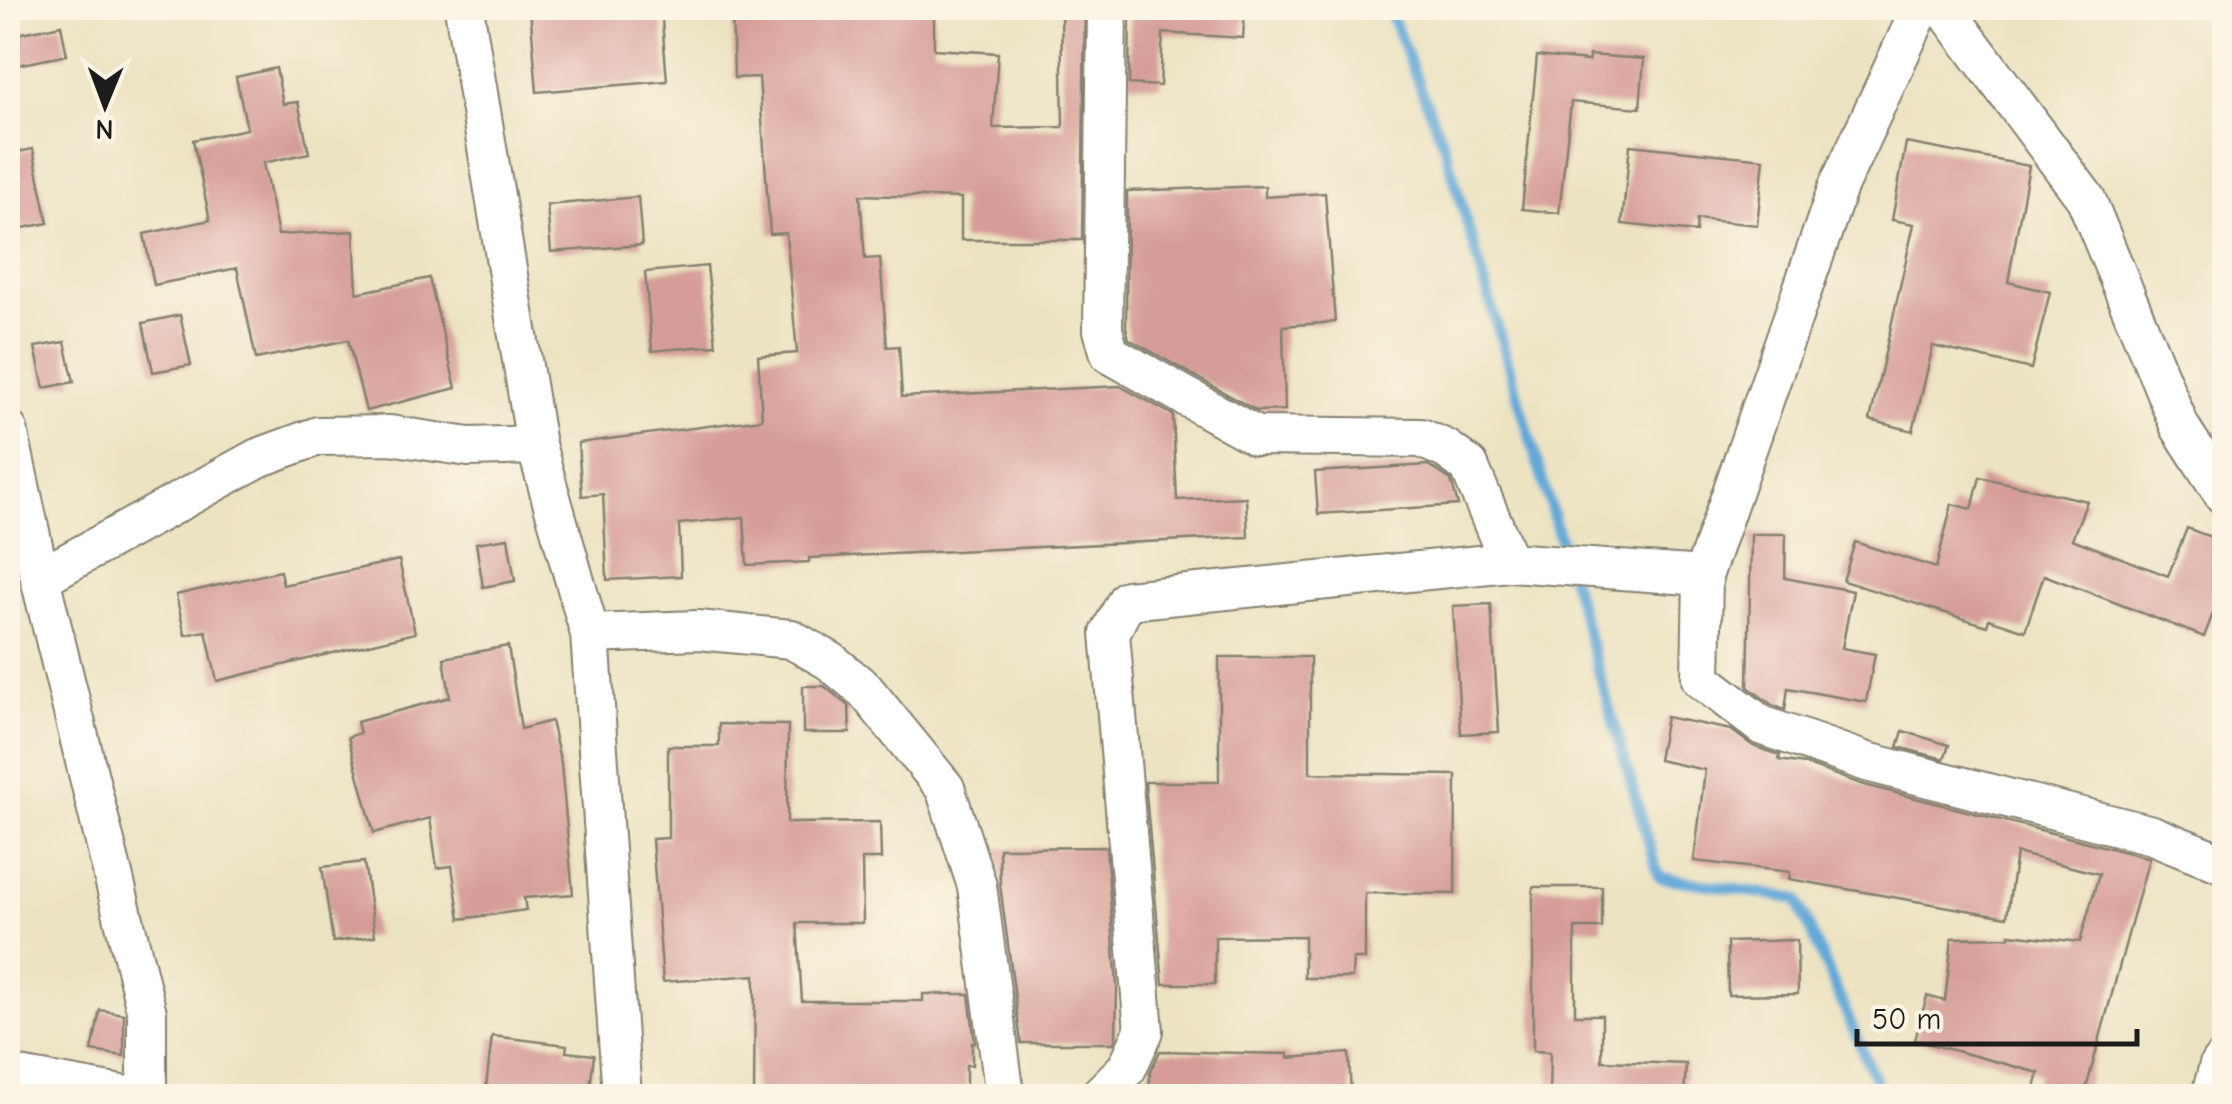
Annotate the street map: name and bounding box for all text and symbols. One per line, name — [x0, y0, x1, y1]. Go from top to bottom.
north arrow — [55, 55, 155, 155]
text: N — [95, 113, 114, 145]
scale bar — [1857, 984, 2137, 1046]
text: 50 m — [1872, 1002, 1941, 1037]

